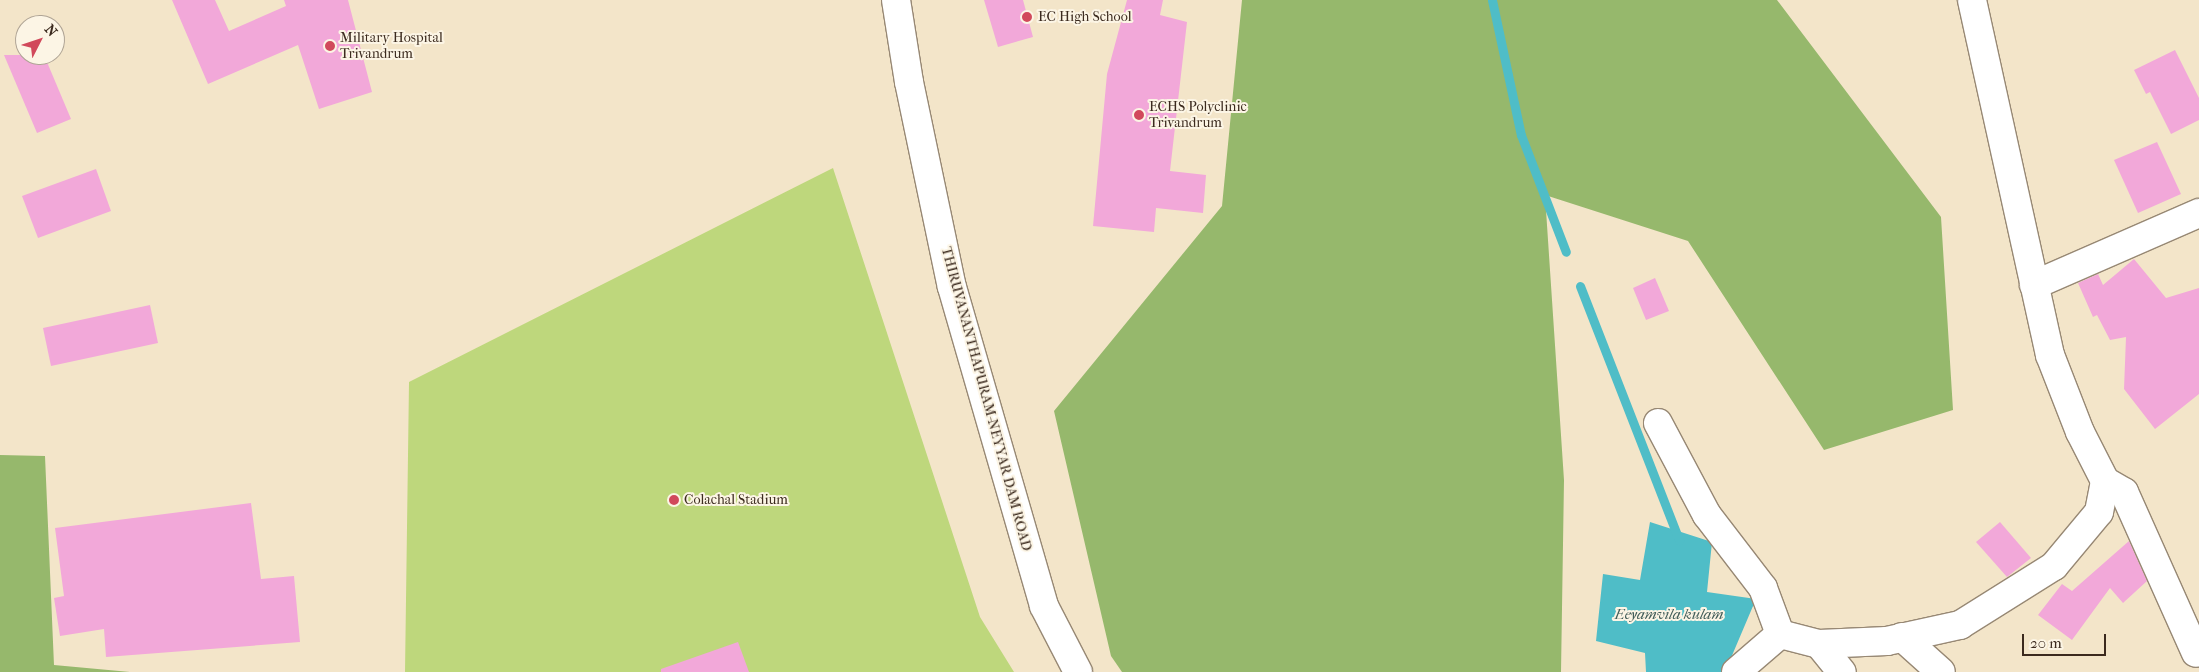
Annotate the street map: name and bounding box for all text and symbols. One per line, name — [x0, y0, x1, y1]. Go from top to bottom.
place label: EC High School — [1038, 9, 1132, 25]
marker: EC High School — [1020, 10, 1034, 24]
north arrow — [15, 15, 65, 65]
text: N — [41, 21, 61, 40]
place label: Military Hospital Trivandrum — [340, 30, 443, 62]
marker: Military Hospital Trivandrum — [324, 40, 336, 52]
place label: ECHS Polyclinic Trivandrum — [1149, 99, 1247, 132]
marker: ECHS Polyclinic Trivandrum — [1133, 109, 1145, 121]
street label: THIRUVANANTHAPURAM-NEYYAR DAM ROAD — [937, 245, 1035, 553]
place label: Colachal Stadium — [684, 492, 788, 508]
marker: Colachal Stadium — [668, 494, 680, 506]
water label: Eeyamvila kulam — [1615, 606, 1723, 624]
scale bar — [2024, 624, 2108, 656]
text: 20 m — [2030, 634, 2062, 652]

